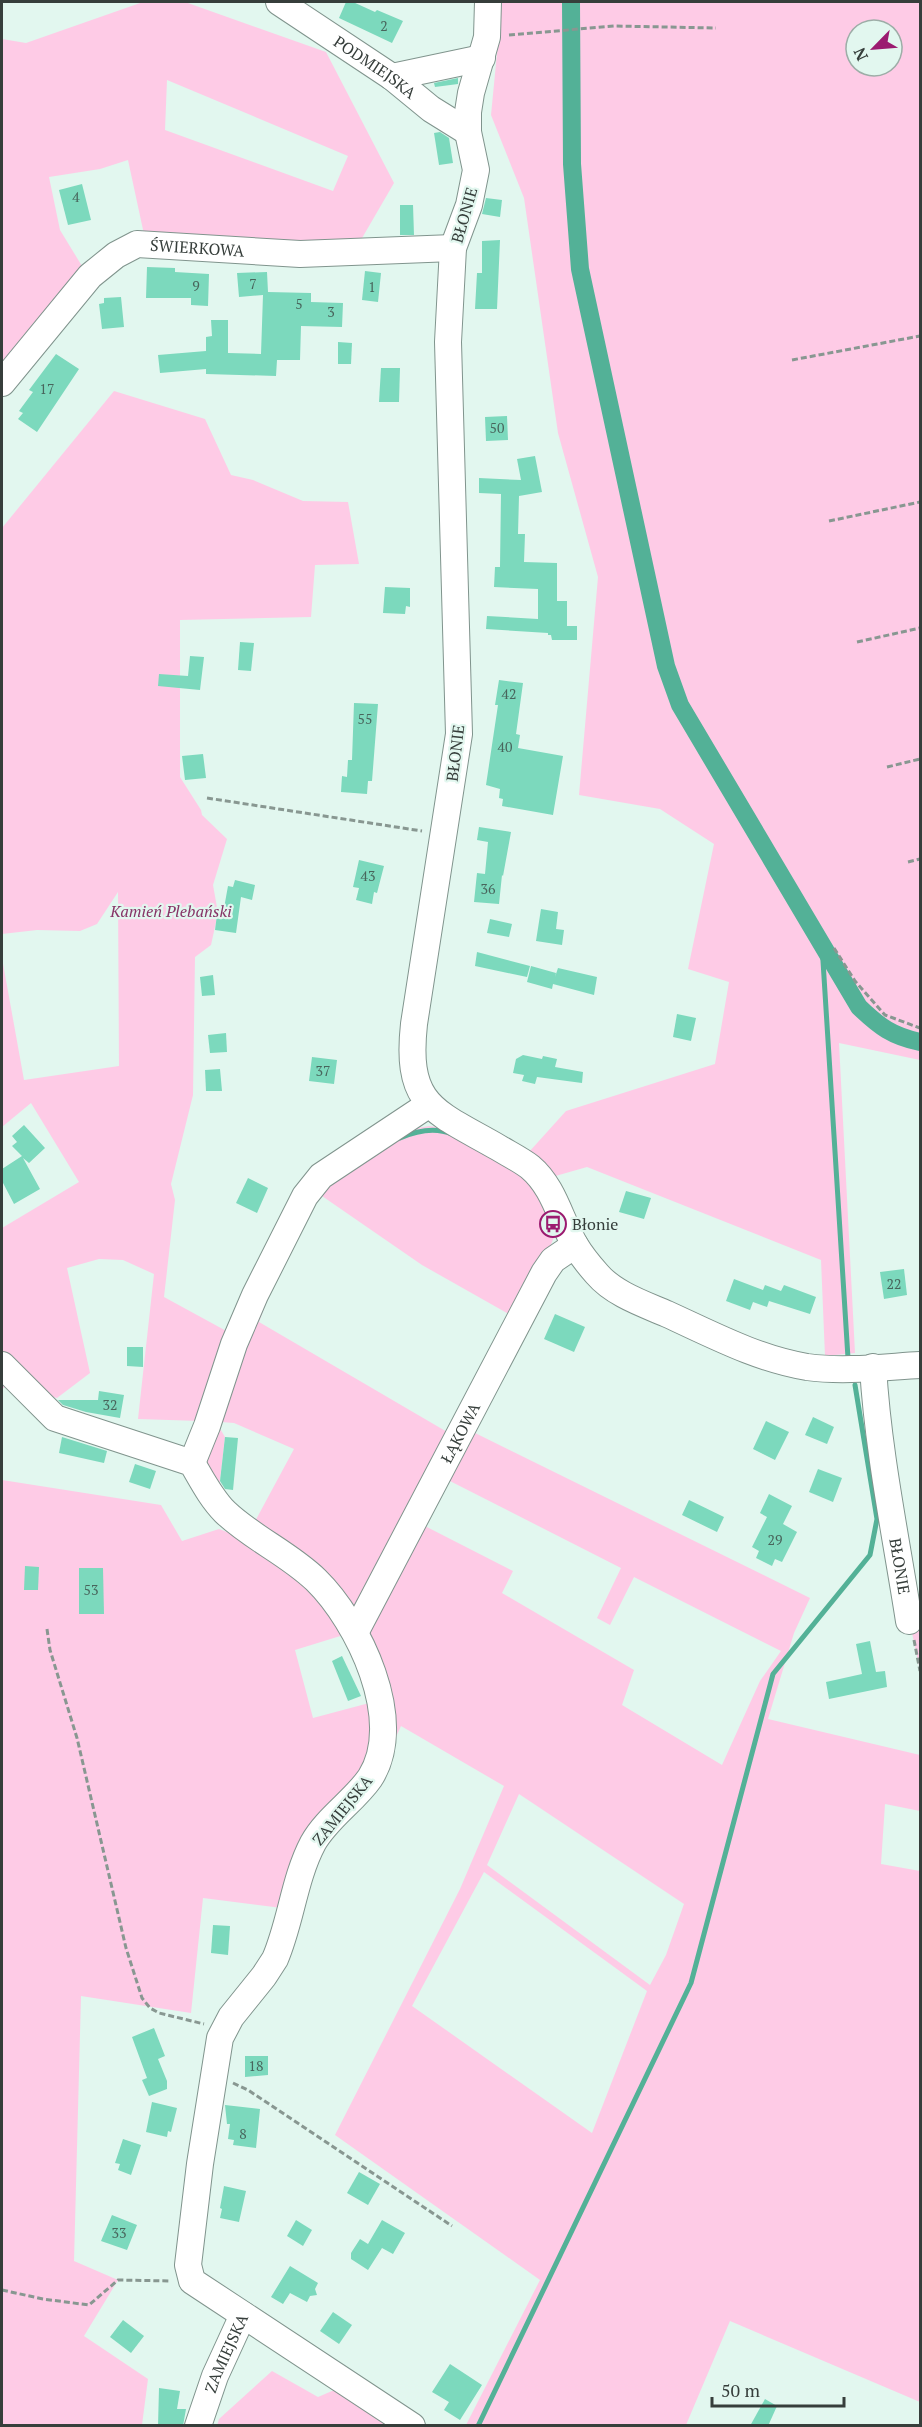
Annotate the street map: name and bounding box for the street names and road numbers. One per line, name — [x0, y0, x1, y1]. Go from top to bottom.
street label: PODMIEJSKA — [329, 30, 421, 104]
street label: BŁONIE — [446, 185, 482, 245]
street label: ŚWIERKOWA — [150, 234, 245, 262]
street label: BŁONIE — [441, 723, 469, 783]
street label: ŁĄKOWA — [435, 1399, 485, 1467]
street label: BŁONIE — [884, 1536, 916, 1596]
street label: ZAMIEJSKA — [307, 1770, 377, 1850]
street label: ZAMIEJSKA — [199, 2310, 253, 2396]

